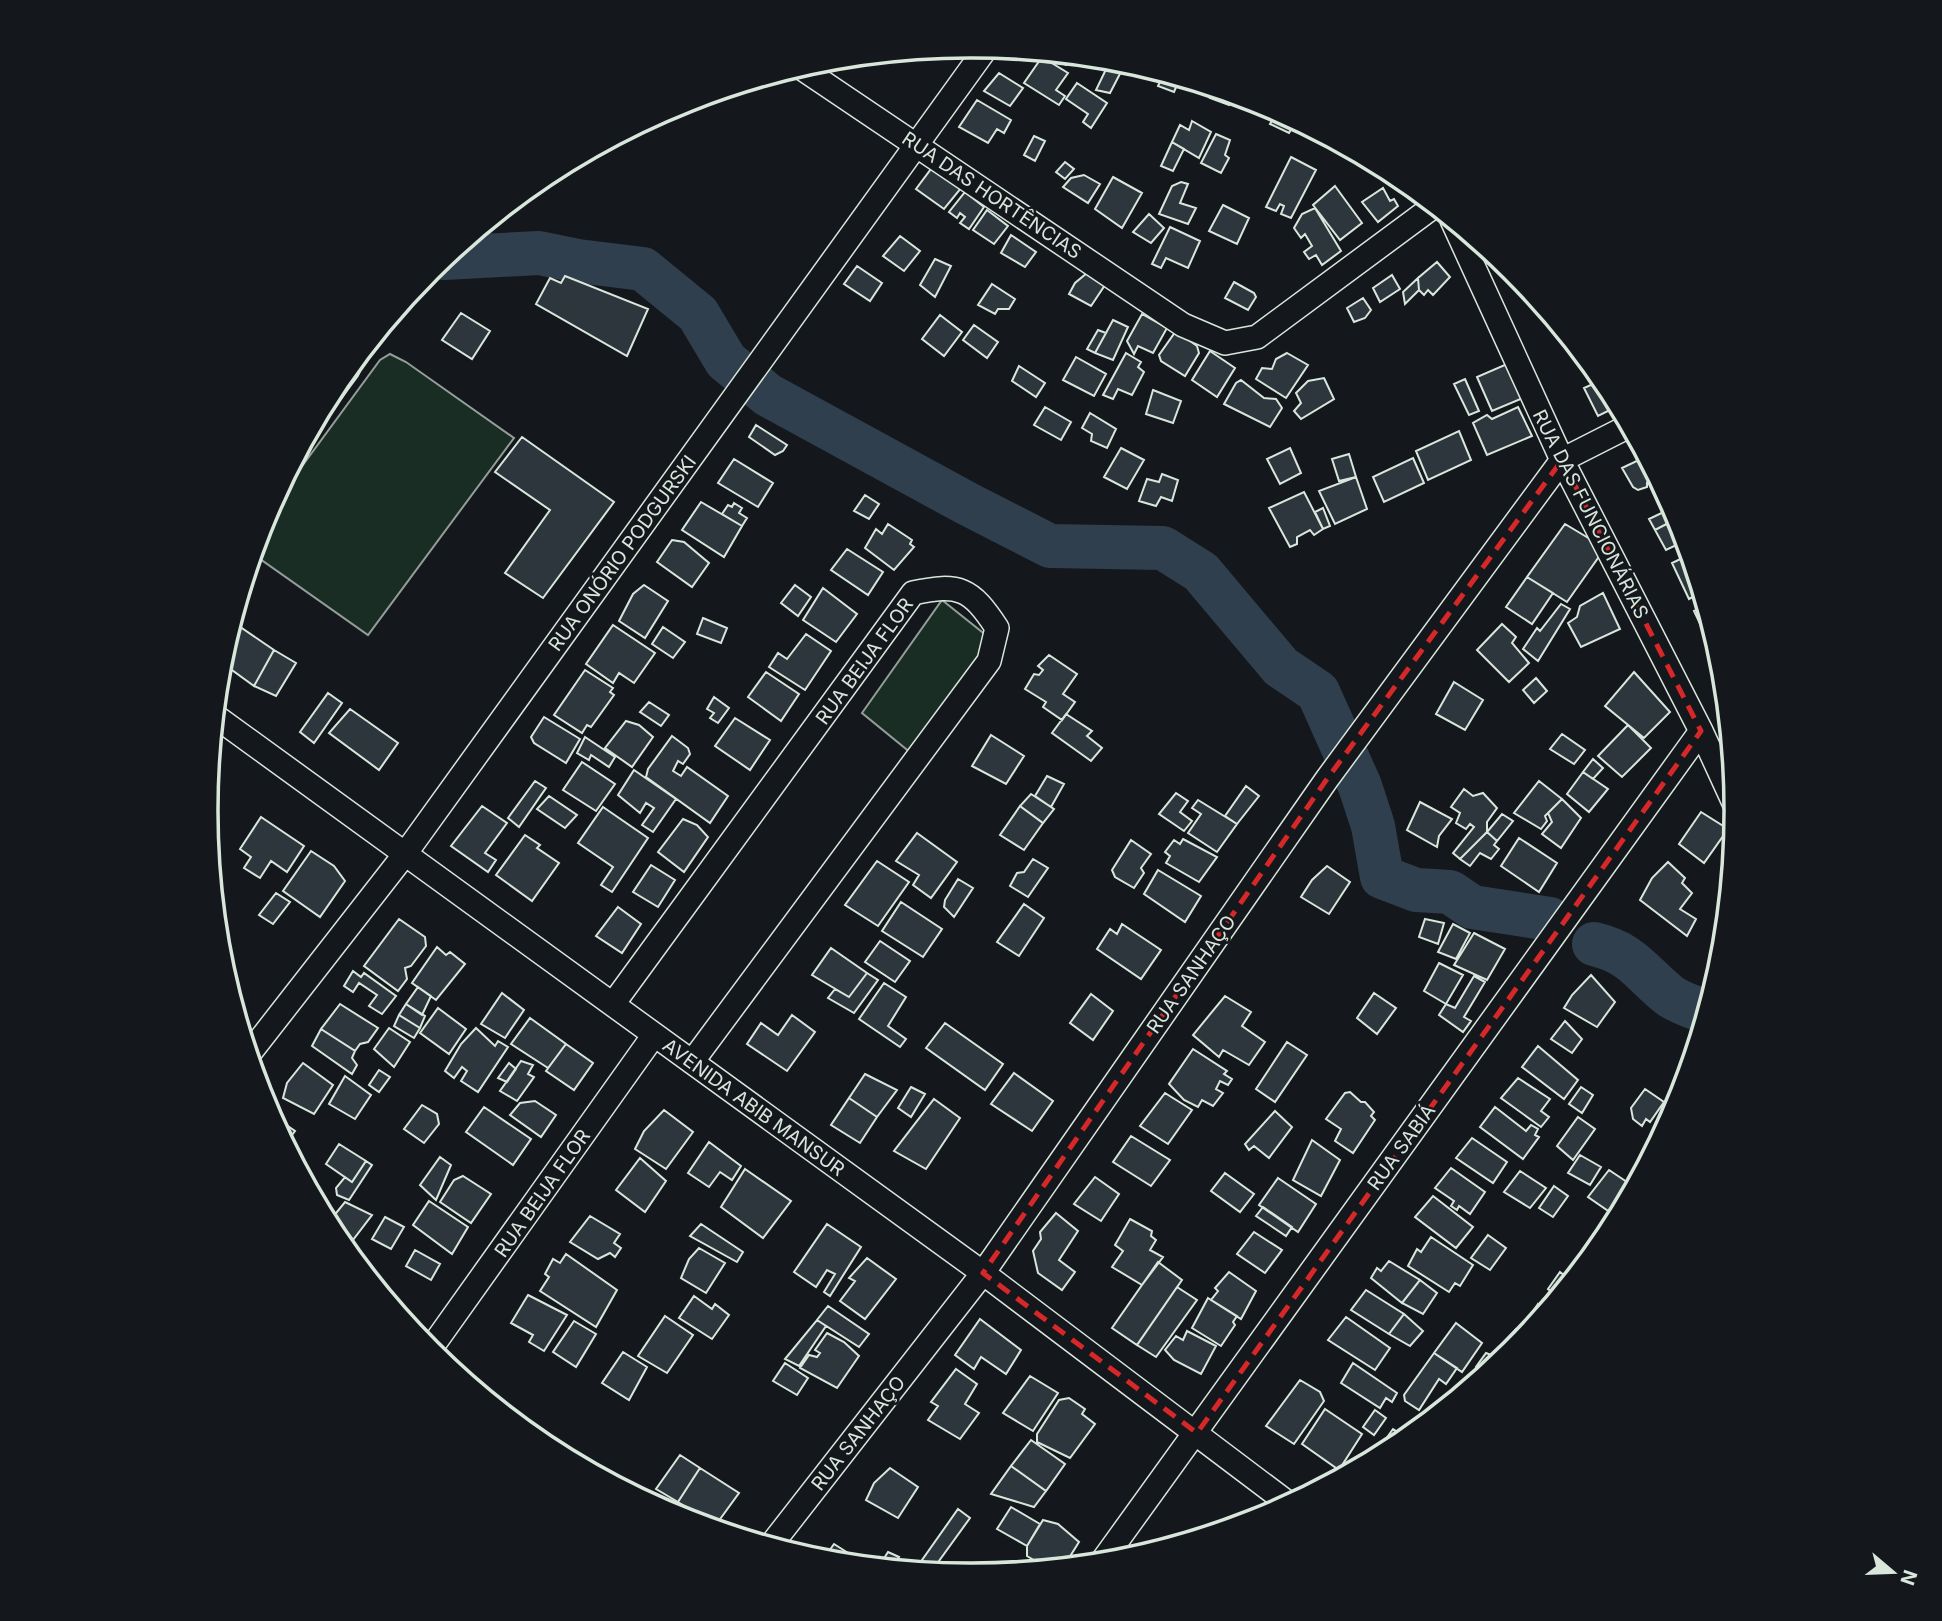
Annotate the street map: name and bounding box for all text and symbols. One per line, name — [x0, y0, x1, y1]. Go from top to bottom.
street label: RUA DAS HORTÊNCIAS — [898, 127, 1086, 264]
street label: RUA DAS FUNCIONÁRIAS — [1528, 405, 1654, 623]
street label: RUA ONÓRIO PODGURSKI — [544, 451, 701, 656]
street label: RUA BEIJA FLOR — [811, 594, 918, 729]
street label: RUA SANHAÇO — [1142, 911, 1241, 1038]
street label: AVENIDA ABIB MANSUR — [658, 1034, 849, 1181]
street label: RUA SABIÁ — [1362, 1099, 1440, 1195]
street label: RUA BEIJA FLOR — [490, 1125, 595, 1262]
street label: RUA SANHAÇO — [807, 1371, 910, 1495]
north arrow — [1858, 1537, 1928, 1607]
text: N — [1895, 1567, 1922, 1588]

